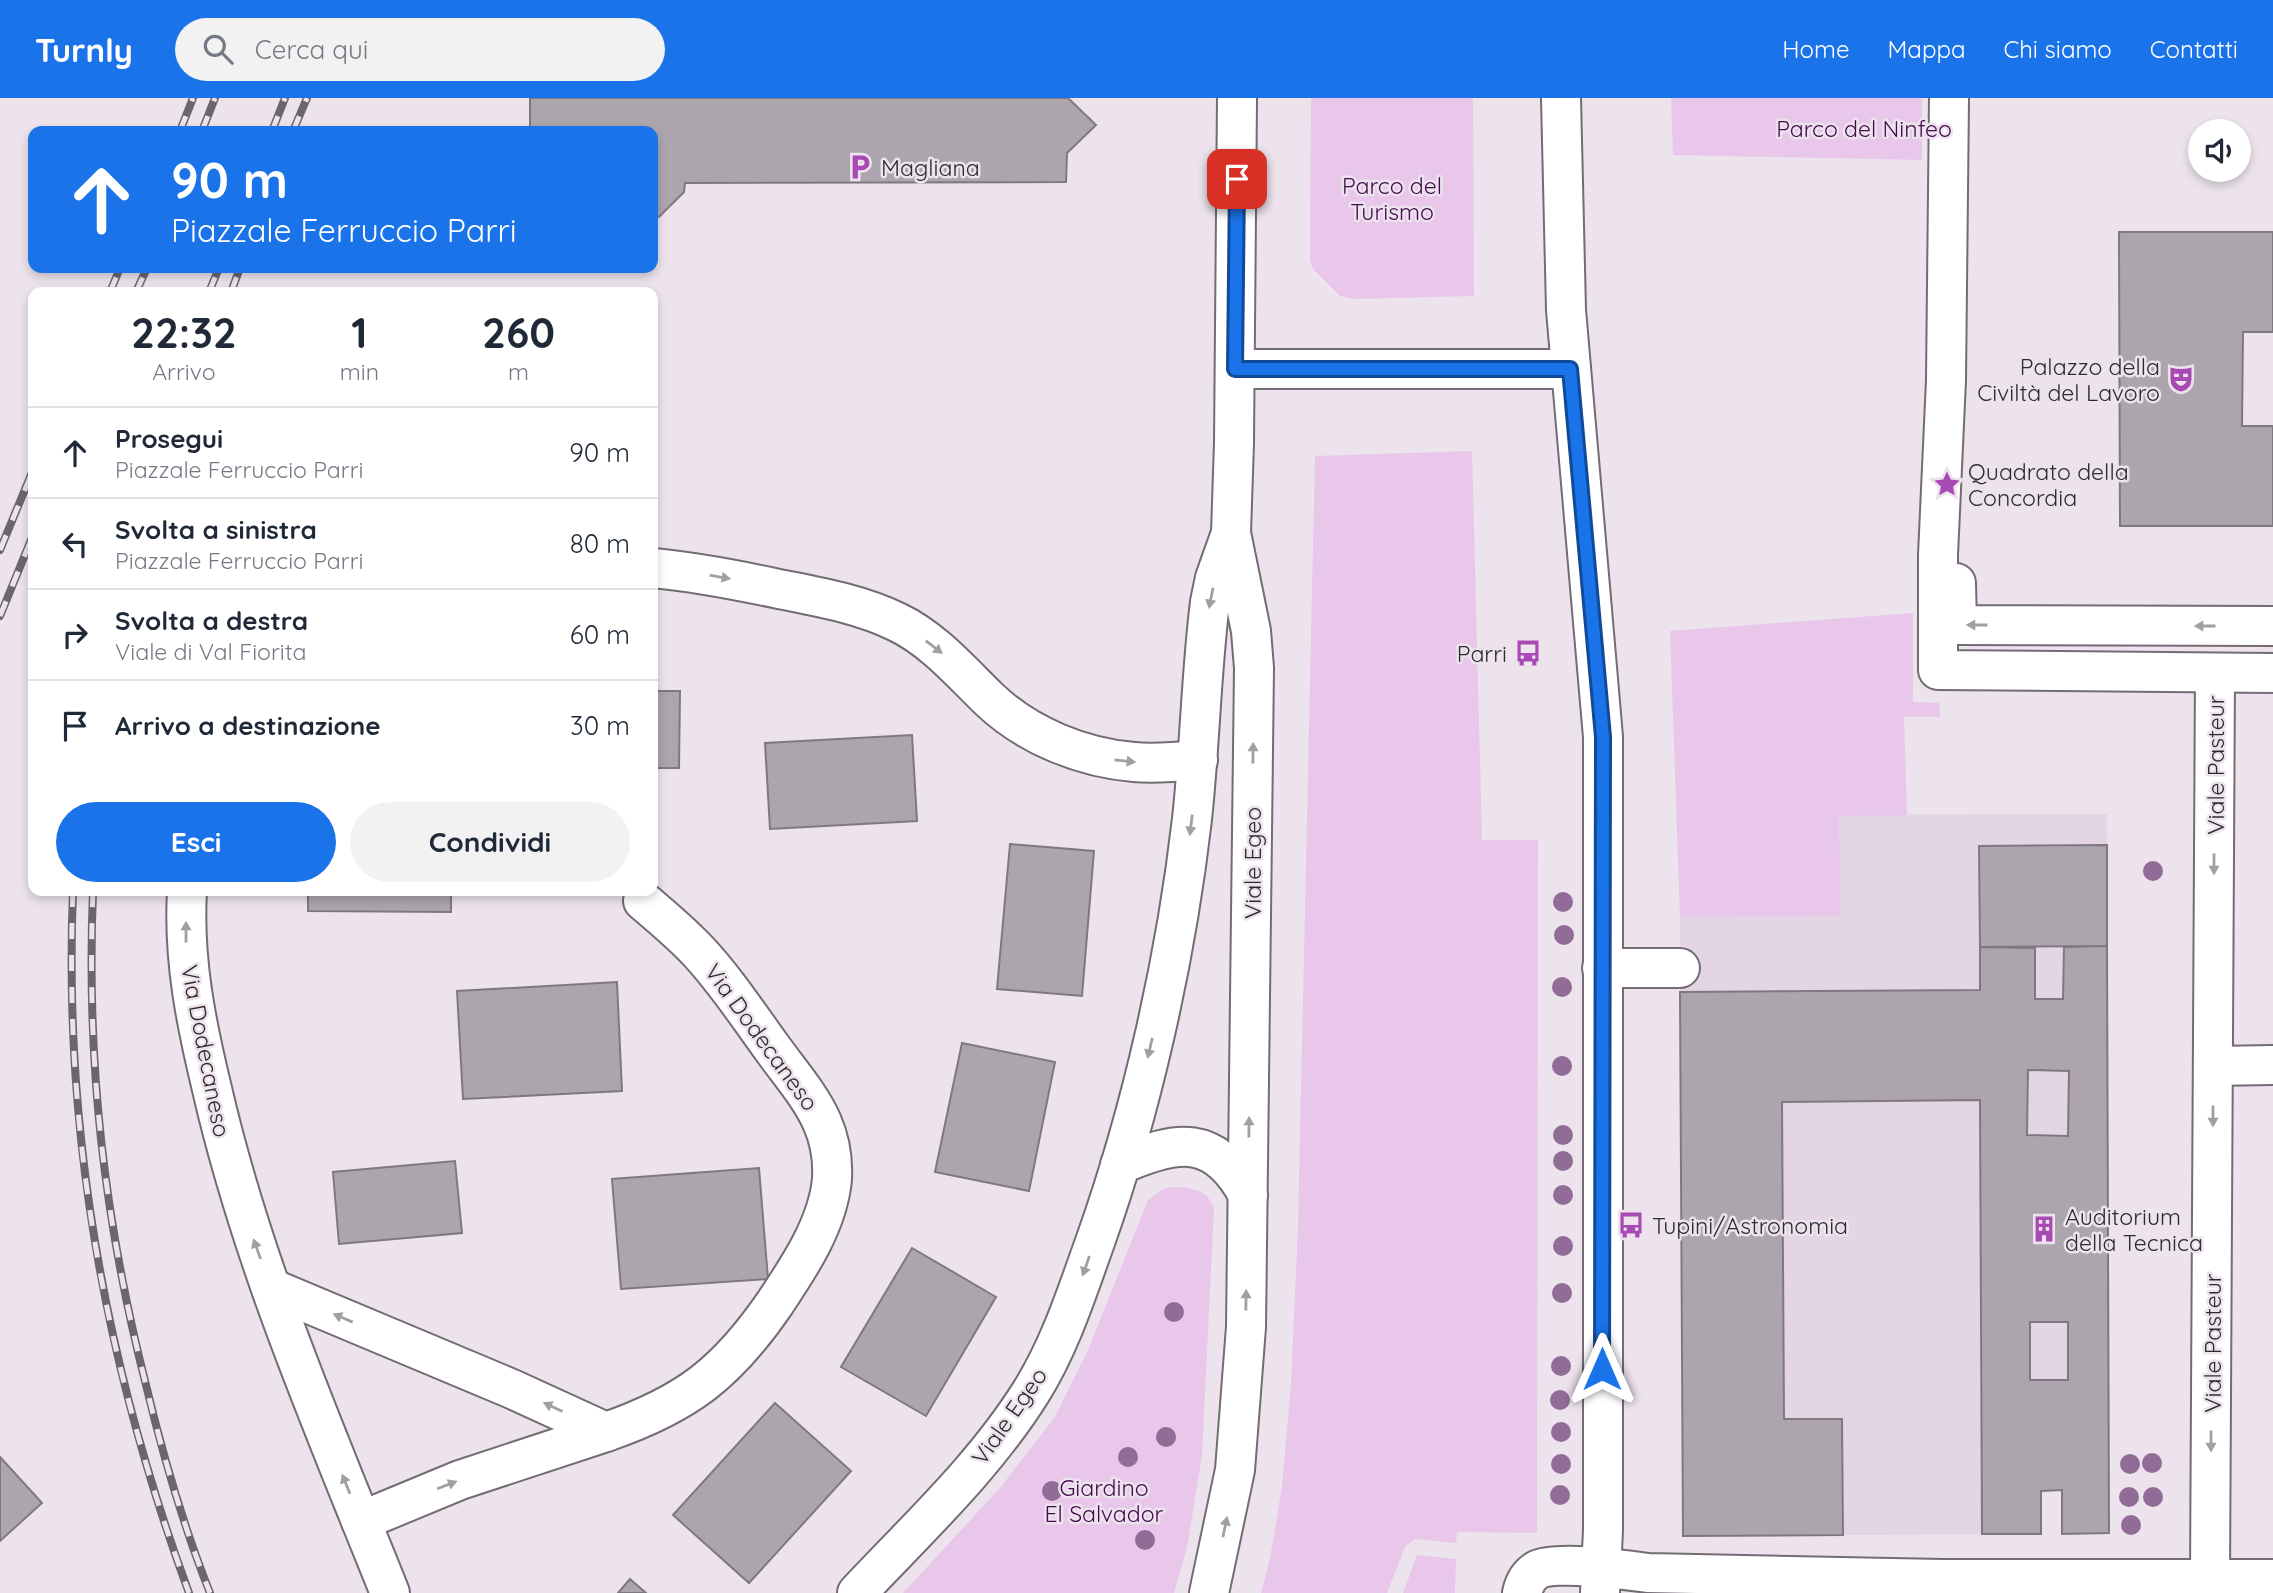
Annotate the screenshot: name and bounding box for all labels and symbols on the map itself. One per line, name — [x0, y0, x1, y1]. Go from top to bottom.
park label: Parco del Ninfeo — [1776, 114, 1952, 143]
pin — [1207, 149, 1267, 209]
parking icon: Magliana — [845, 152, 875, 182]
place label: Magliana — [881, 153, 980, 182]
park label: Parco del Turismo — [1342, 171, 1442, 226]
place label: Palazzo della Civiltà del Lavoro — [1977, 352, 2160, 407]
theatre icon: Palazzo della Civiltà del Lavoro — [2166, 364, 2196, 394]
place label: Quadrato della Concordia — [1968, 457, 2129, 512]
place icon: Quadrato della Concordia — [1932, 469, 1962, 499]
one-way arrow — [709, 572, 731, 583]
one-way arrow — [1205, 587, 1216, 609]
one-way arrow — [1966, 619, 1988, 631]
one-way arrow — [2194, 620, 2216, 632]
bus stop icon: Parri — [1513, 638, 1543, 668]
place label: Parri — [1457, 639, 1507, 668]
one-way arrow — [925, 640, 943, 654]
street label: Viale Pasteur — [2201, 695, 2230, 835]
one-way arrow — [1247, 741, 1259, 763]
one-way arrow — [1114, 756, 1136, 767]
street label: Viale Egeo — [1238, 807, 1267, 919]
one-way arrow — [1186, 814, 1197, 836]
one-way arrow — [2208, 853, 2220, 875]
one-way arrow — [180, 921, 192, 943]
street label: Via Dodecaneso — [699, 958, 825, 1116]
street label: Via Dodecaneso — [175, 962, 237, 1140]
one-way arrow — [1144, 1037, 1155, 1059]
one-way arrow — [2207, 1105, 2219, 1127]
one-way arrow — [1243, 1116, 1255, 1138]
place label: Auditorium della Tecnica — [2065, 1202, 2203, 1257]
bus stop icon: Tupini/Astronomia — [1616, 1210, 1646, 1240]
place label: Tupini/Astronomia — [1652, 1211, 1848, 1240]
building icon: Auditorium della Tecnica — [2029, 1214, 2059, 1244]
one-way arrow — [251, 1238, 262, 1259]
one-way arrow — [1080, 1256, 1091, 1277]
street label: Viale Pasteur — [2198, 1273, 2227, 1413]
one-way arrow — [1240, 1289, 1252, 1311]
one-way arrow — [333, 1312, 354, 1323]
position arrow — [1565, 1332, 1639, 1406]
street label: Viale Egeo — [965, 1362, 1053, 1470]
one-way arrow — [543, 1401, 563, 1413]
one-way arrow — [2205, 1431, 2217, 1453]
park label: Giardino El Salvador — [1045, 1473, 1164, 1528]
one-way arrow — [341, 1474, 352, 1495]
one-way arrow — [436, 1479, 457, 1490]
one-way arrow — [1219, 1516, 1230, 1538]

